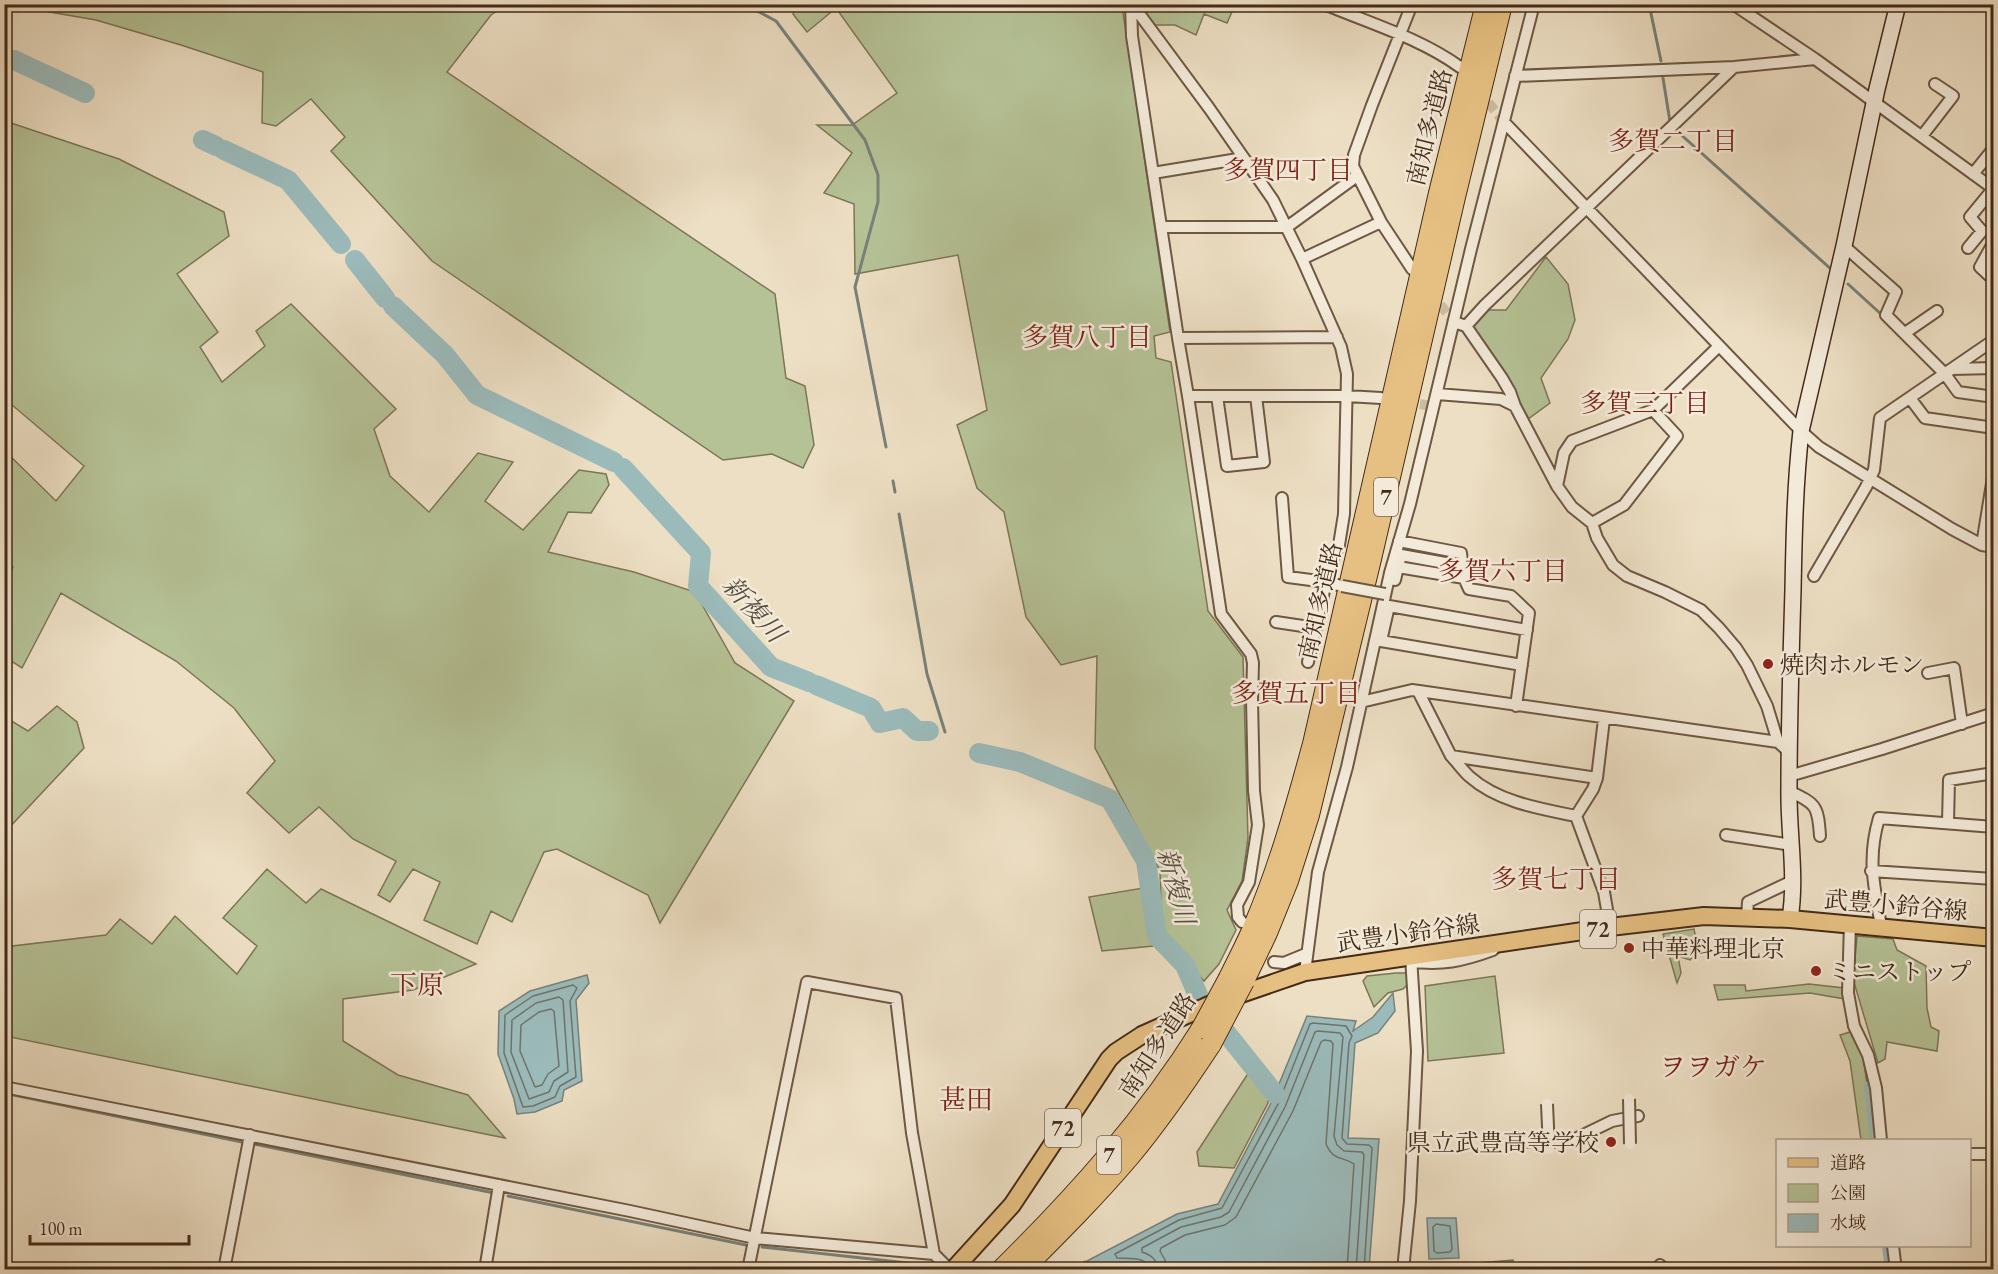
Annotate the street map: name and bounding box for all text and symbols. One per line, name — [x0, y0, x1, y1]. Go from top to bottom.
street label: 南知多道路 — [1399, 65, 1459, 189]
district label: 多賀二丁目 — [1608, 124, 1738, 158]
district label: 多賀四丁目 — [1223, 153, 1353, 187]
district label: 多賀八丁目 — [1022, 320, 1152, 354]
district label: 多賀三丁目 — [1580, 386, 1710, 420]
road number: 7 — [1374, 478, 1398, 516]
street label: 南知多道路 — [1291, 539, 1349, 663]
district label: 多賀六丁目 — [1438, 554, 1568, 588]
water label: 新複川 — [715, 569, 795, 652]
place label: 焼肉ホルモン — [1780, 649, 1924, 680]
marker: 焼肉ホルモン — [1761, 657, 1775, 671]
district label: 多賀五丁目 — [1231, 676, 1361, 710]
water label: 新複川 — [1149, 844, 1203, 931]
district label: 多賀七丁目 — [1491, 862, 1621, 896]
street label: 武豊小鈴谷線 — [1823, 883, 1969, 927]
street label: 武豊小鈴谷線 — [1335, 908, 1481, 958]
road number: 72 — [1580, 910, 1616, 948]
place label: 中華料理北京 — [1641, 933, 1785, 964]
marker: 中華料理北京 — [1622, 941, 1636, 955]
place label: ミニストップ — [1828, 956, 1971, 987]
marker: ミニストップ — [1809, 964, 1823, 978]
district label: 下原 — [390, 967, 444, 1002]
street label: 南知多道路 — [1111, 986, 1203, 1104]
district label: ヲヲガケ — [1659, 1049, 1767, 1084]
district label: 甚田 — [939, 1082, 993, 1117]
road number: 72 — [1045, 1109, 1081, 1147]
place label: 県立武豊高等学校 — [1407, 1127, 1599, 1158]
marker: 県立武豊高等学校 — [1604, 1135, 1618, 1149]
road number: 7 — [1097, 1136, 1121, 1174]
legend — [1776, 1139, 1971, 1247]
text: 道路 — [1830, 1151, 1866, 1174]
text: 公園 — [1830, 1181, 1866, 1204]
scale bar — [30, 1208, 189, 1246]
text: 水域 — [1830, 1211, 1866, 1234]
text: 100 m — [39, 1217, 83, 1240]

